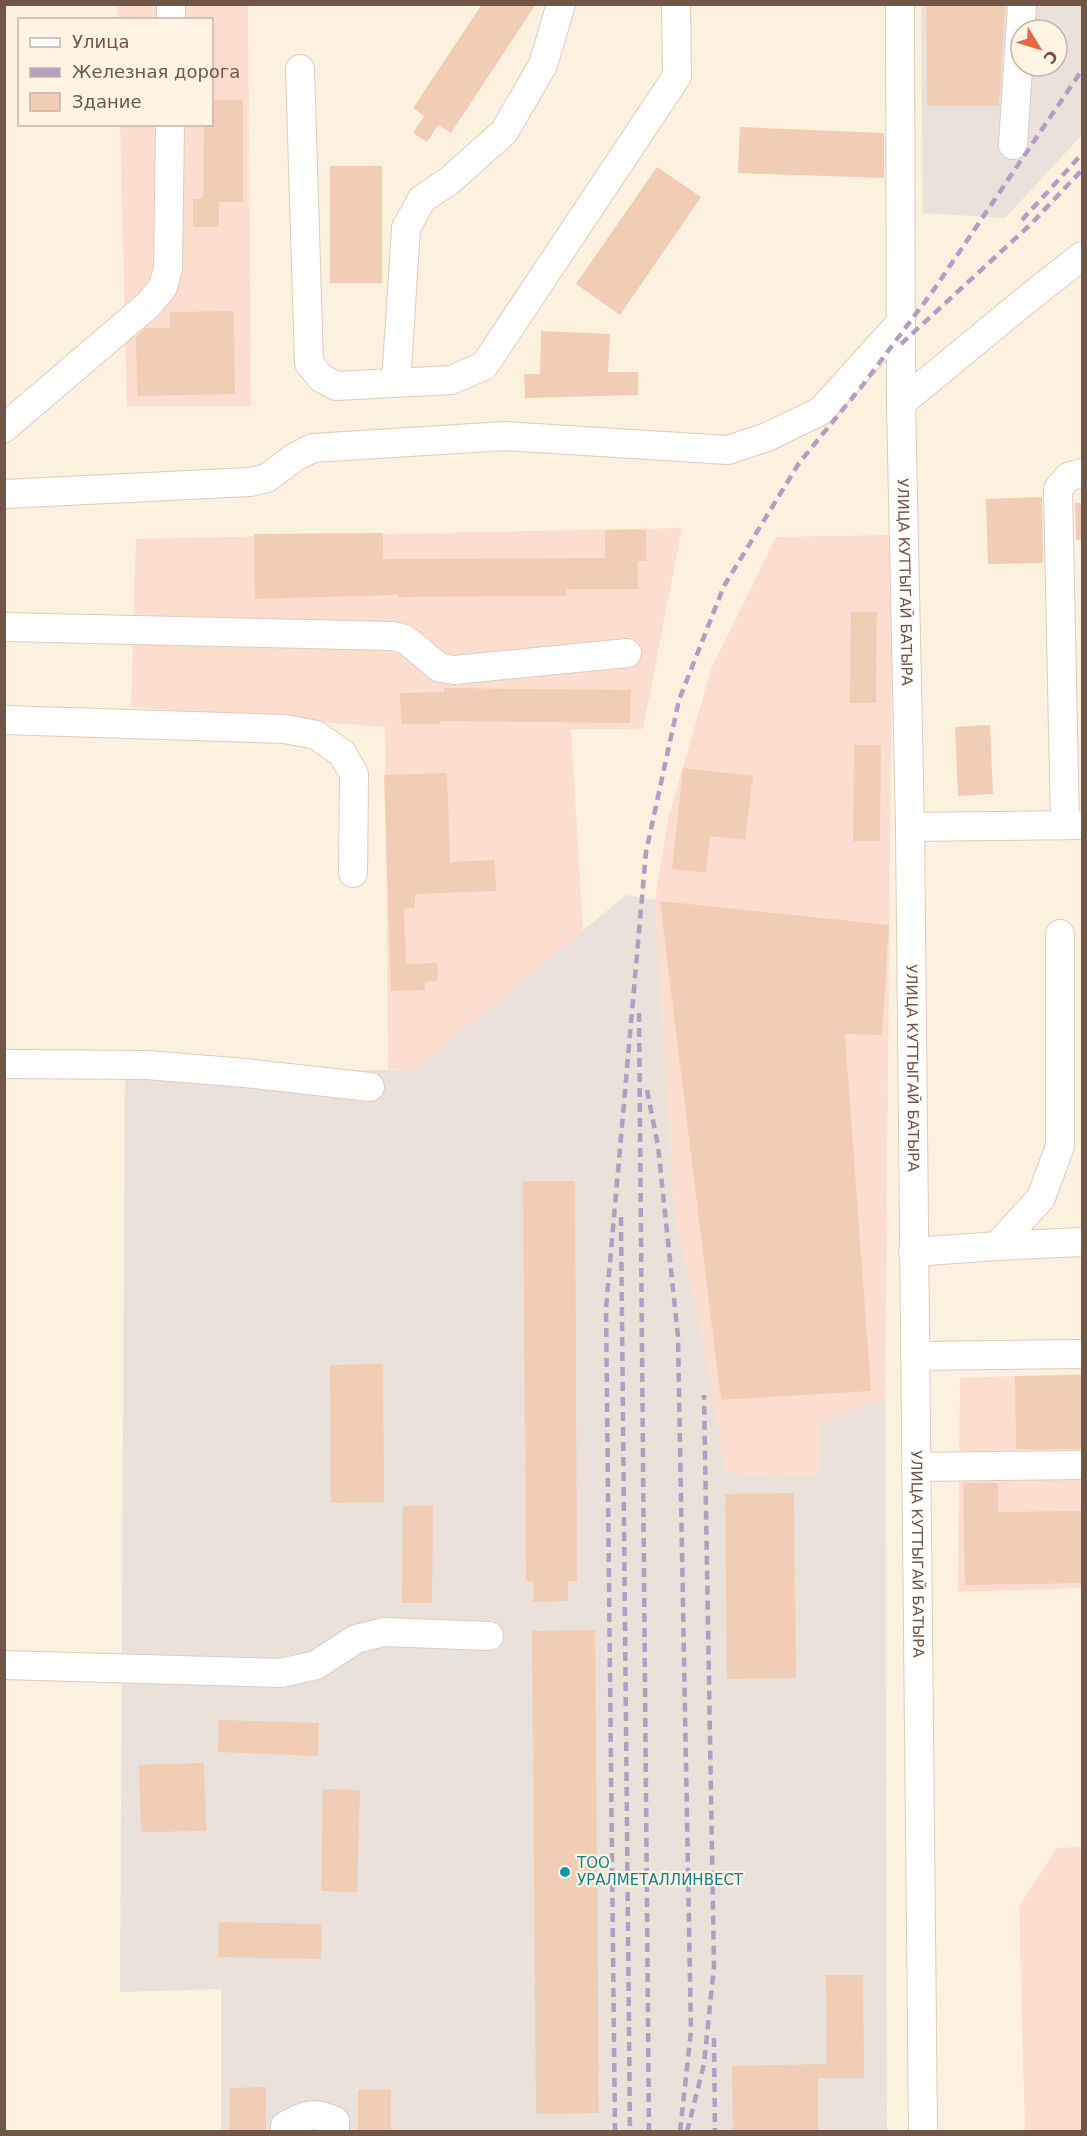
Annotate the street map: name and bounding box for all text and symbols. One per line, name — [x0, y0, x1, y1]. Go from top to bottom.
legend — [18, 18, 213, 126]
north arrow — [1009, 18, 1069, 78]
text: Улица — [72, 31, 129, 52]
text: С — [1039, 46, 1062, 67]
text: Железная дорога — [72, 61, 240, 82]
text: Здание — [72, 91, 142, 112]
street label: УЛИЦА КУТТЫГАЙ БАТЫРА — [894, 478, 916, 687]
street label: УЛИЦА КУТТЫГАЙ БАТЫРА — [902, 964, 923, 1172]
street label: УЛИЦА КУТТЫГАЙ БАТЫРА — [907, 1450, 928, 1658]
place label: ТОО УРАЛМЕТАЛЛИНВЕСТ — [576, 1854, 744, 1889]
marker: ТОО УРАЛМЕТАЛЛИНВЕСТ — [558, 1865, 572, 1879]

